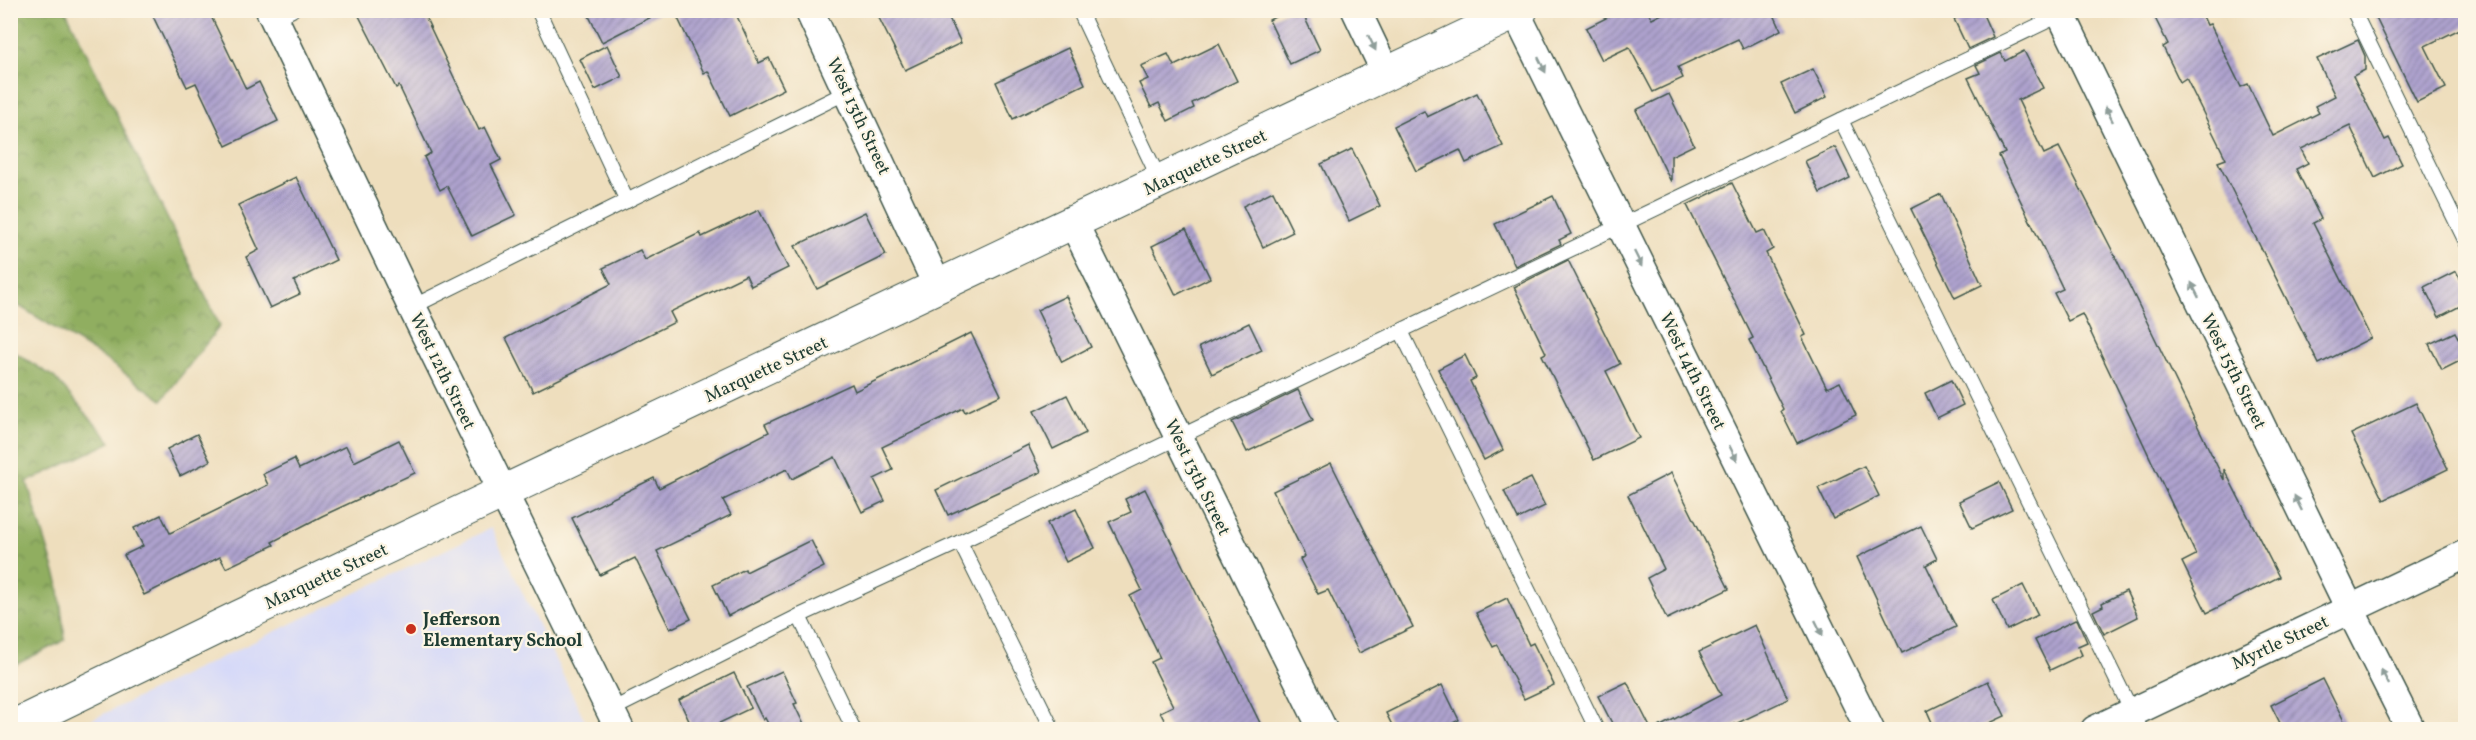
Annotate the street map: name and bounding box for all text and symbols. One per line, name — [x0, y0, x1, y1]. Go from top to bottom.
one-way arrow — [1367, 34, 1376, 51]
street label: West 13th Street — [820, 54, 896, 179]
one-way arrow — [1538, 57, 1547, 74]
one-way arrow — [2105, 106, 2114, 123]
street label: Marquette Street — [1140, 124, 1271, 203]
one-way arrow — [1632, 250, 1642, 268]
one-way arrow — [2190, 281, 2199, 298]
street label: West 12th Street — [403, 309, 481, 434]
street label: West 14th Street — [1652, 309, 1731, 435]
street label: West 15th Street — [2194, 309, 2272, 434]
street label: Marquette Street — [701, 331, 832, 410]
street label: West 13th Street — [1158, 415, 1236, 540]
one-way arrow — [1729, 444, 1738, 461]
one-way arrow — [2294, 494, 2303, 511]
street label: Marquette Street — [261, 538, 392, 617]
place label: Jefferson Elementary School — [422, 608, 583, 654]
street label: Myrtle Street — [2228, 610, 2333, 677]
one-way arrow — [1815, 619, 1824, 636]
marker: Jefferson Elementary School — [404, 622, 418, 636]
one-way arrow — [2380, 669, 2390, 686]

